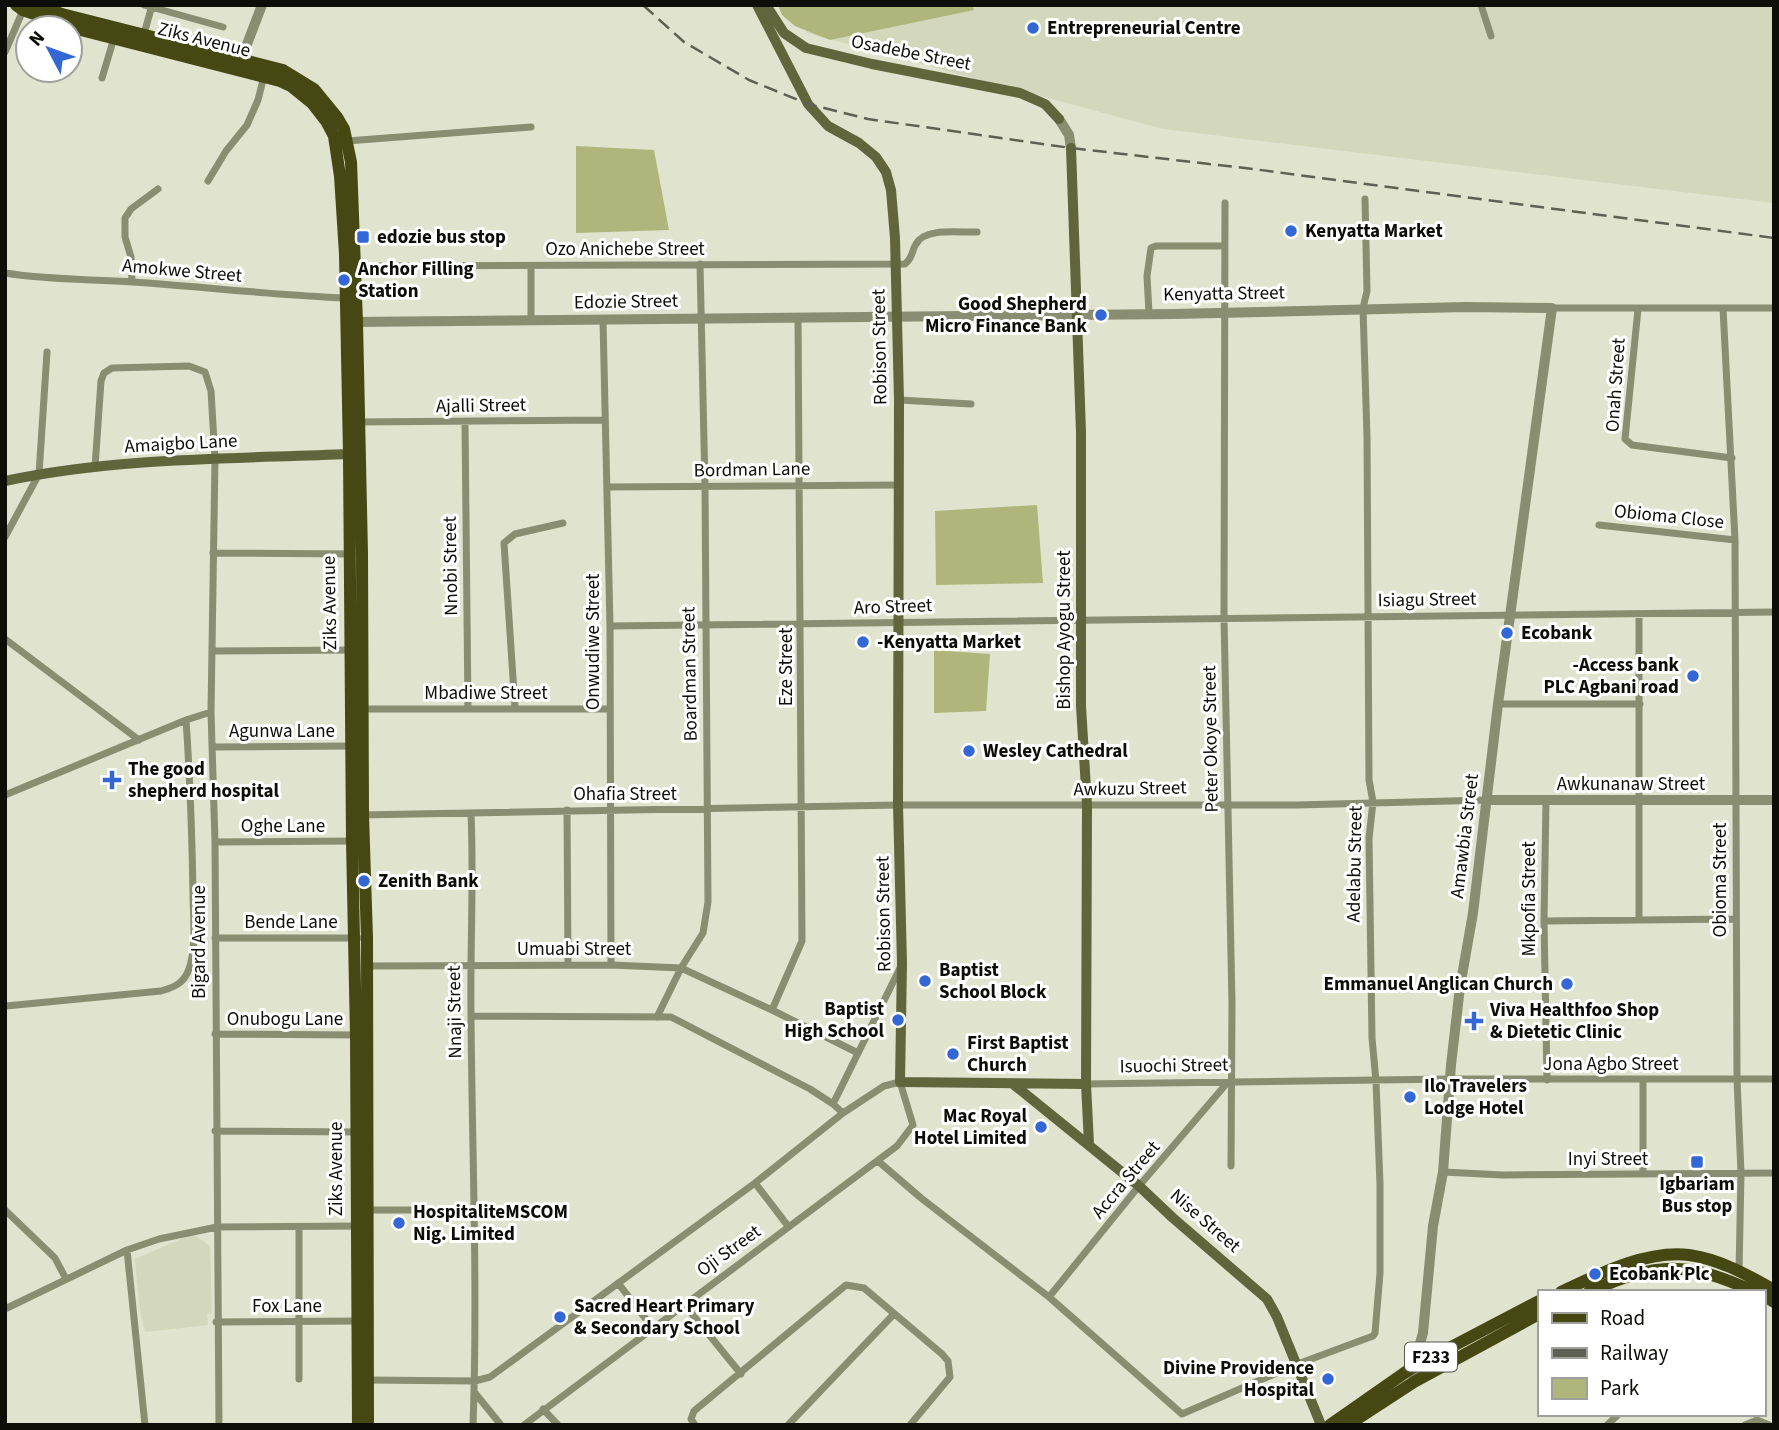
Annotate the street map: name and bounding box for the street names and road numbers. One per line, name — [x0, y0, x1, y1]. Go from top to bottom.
street label: Ziks Avenue — [155, 15, 253, 65]
street label: Osadebe Street — [849, 28, 974, 78]
street label: Ozo Anichebe Street — [545, 236, 705, 263]
street label: Amokwe Street — [121, 252, 244, 290]
street label: Kenyatta Street — [1163, 279, 1286, 309]
street label: Edozie Street — [574, 288, 679, 316]
street label: Robison Street — [865, 288, 895, 405]
street label: Onah Street — [1599, 336, 1633, 433]
street label: Ajalli Street — [436, 392, 527, 420]
street label: Amaigbo Lane — [124, 428, 238, 460]
street label: Bordman Lane — [693, 455, 811, 485]
street label: Obioma Close — [1613, 498, 1725, 536]
street label: Nnobi Street — [437, 515, 465, 616]
street label: Bishop Ayogu Street — [1051, 550, 1078, 710]
street label: Ziks Avenue — [316, 555, 344, 651]
street label: Onwudiwe Street — [580, 573, 607, 710]
street label: Isiagu Street — [1378, 586, 1477, 614]
street label: Aro Street — [853, 592, 933, 622]
street label: Boardman Street — [675, 606, 705, 742]
street label: Eze Street — [773, 627, 800, 706]
street label: Peter Okoye Street — [1196, 665, 1226, 813]
street label: Mbadiwe Street — [424, 680, 548, 707]
street label: Agunwa Lane — [229, 718, 335, 745]
street label: Awkunanaw Street — [1557, 771, 1706, 798]
street label: Amawbia Street — [1444, 772, 1486, 900]
street label: Awkuzu Street — [1073, 775, 1187, 803]
street label: Ohafia Street — [573, 781, 677, 808]
street label: Adelabu Street — [1340, 805, 1370, 923]
street label: Oghe Lane — [241, 813, 325, 840]
street label: Obioma Street — [1707, 822, 1734, 937]
street label: Mkpofia Street — [1516, 841, 1543, 957]
street label: Robison Street — [869, 855, 899, 972]
street label: Bigard Avenue — [186, 885, 213, 999]
street label: Bende Lane — [244, 909, 338, 936]
street label: Umuabi Street — [517, 936, 632, 963]
street label: Nnaji Street — [441, 965, 469, 1059]
street label: Onubogu Lane — [227, 1006, 343, 1033]
street label: Jona Agbo Street — [1543, 1051, 1679, 1078]
street label: Isuochi Street — [1119, 1052, 1229, 1080]
street label: Ziks Avenue — [323, 1122, 350, 1216]
street label: Accra Street — [1085, 1135, 1167, 1225]
street label: Inyi Street — [1568, 1146, 1649, 1173]
street label: Nise Street — [1164, 1183, 1247, 1260]
street label: Oji Street — [691, 1218, 767, 1283]
street label: Fox Lane — [252, 1293, 322, 1320]
road number: F233 — [1405, 1342, 1457, 1372]

